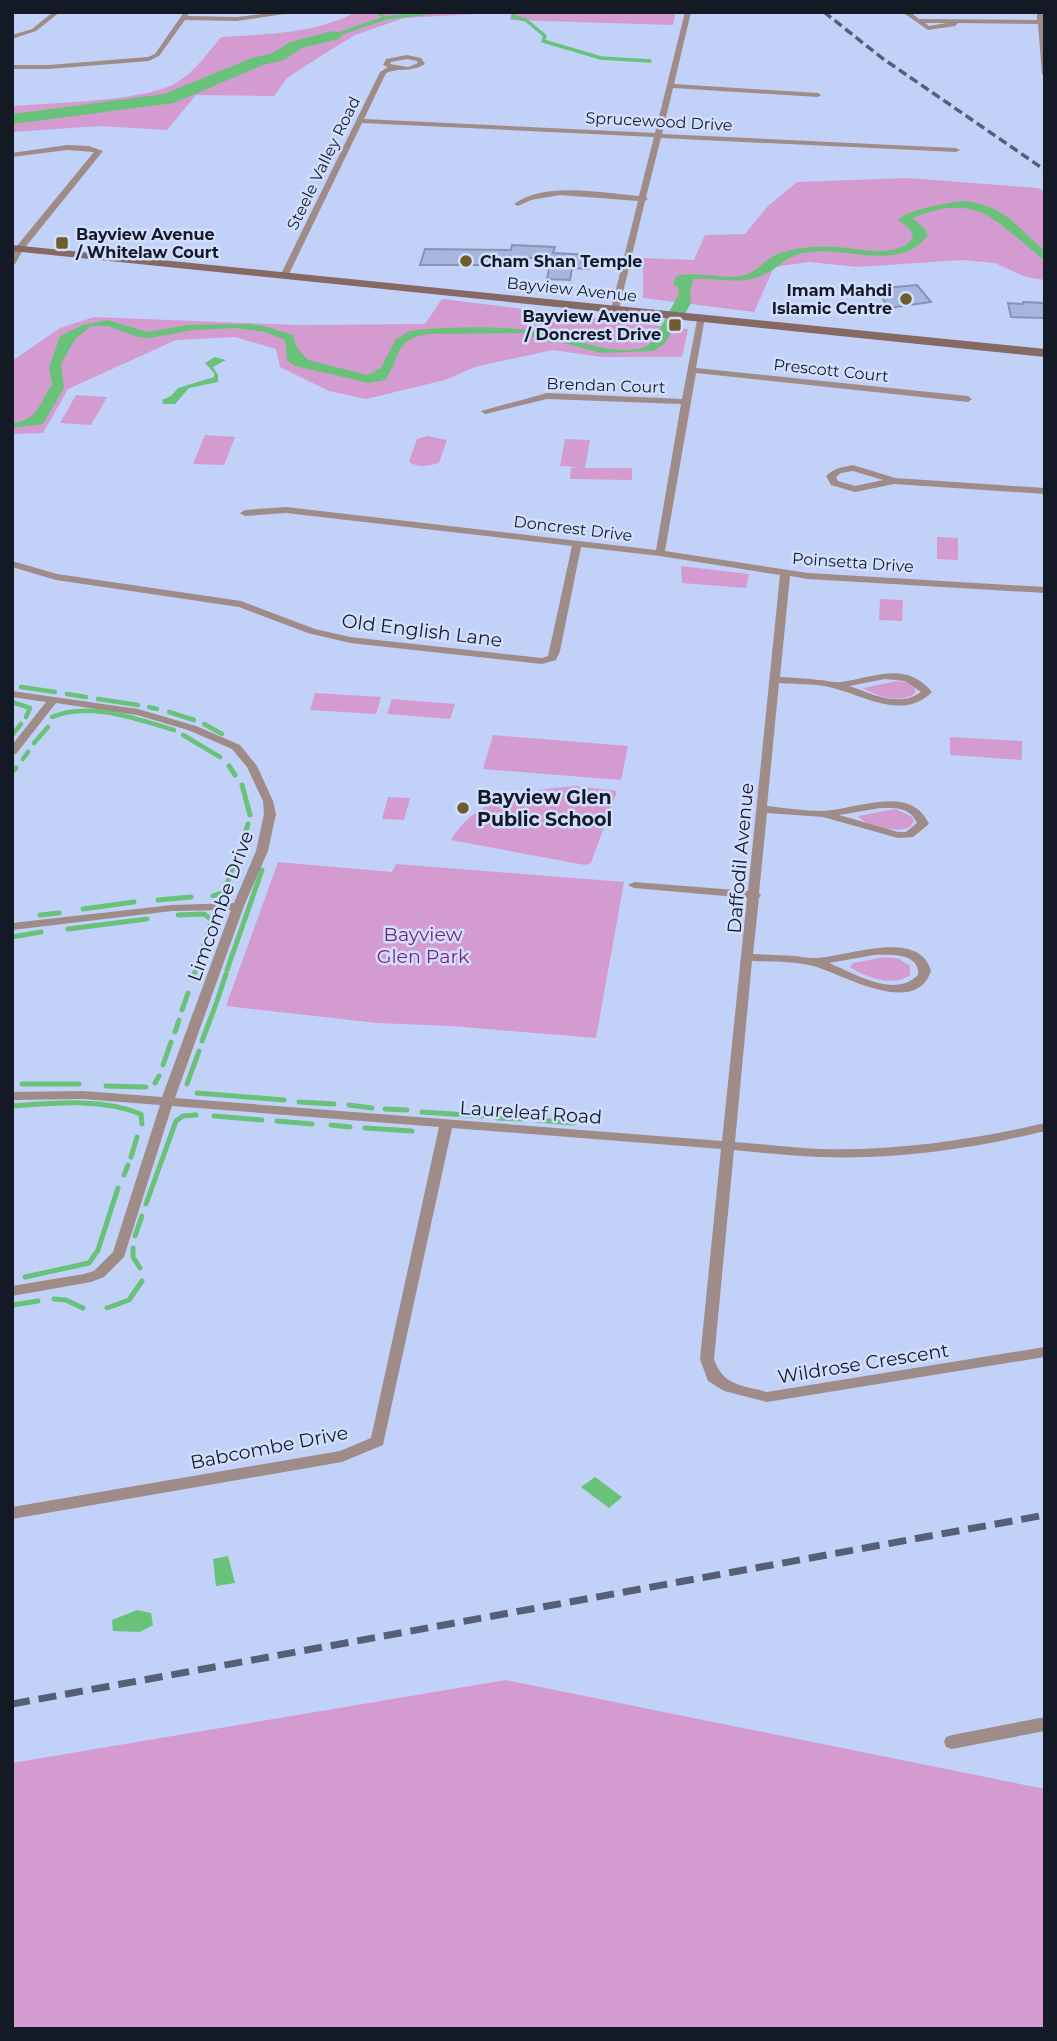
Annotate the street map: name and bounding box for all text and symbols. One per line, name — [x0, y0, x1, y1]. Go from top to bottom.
street label: Steele Valley Road — [283, 93, 364, 233]
street label: Sprucewood Drive — [585, 108, 733, 135]
place label: Bayview Avenue / Whitelaw Court — [75, 225, 219, 262]
marker: Bayview Avenue / Whitelaw Court — [54, 235, 70, 251]
place label: Cham Shan Temple — [480, 252, 642, 271]
marker: Cham Shan Temple — [458, 253, 474, 269]
street label: Bayview Avenue — [506, 273, 638, 306]
place label: Imam Mahdi Islamic Centre — [772, 281, 892, 318]
marker: Imam Mahdi Islamic Centre — [898, 291, 914, 307]
place label: Bayview Avenue / Doncrest Drive — [522, 307, 661, 344]
marker: Bayview Avenue / Doncrest Drive — [667, 317, 683, 333]
street label: Prescott Court — [772, 355, 890, 386]
street label: Brendan Court — [546, 374, 666, 397]
street label: Doncrest Drive — [513, 512, 633, 545]
street label: Poinsetta Drive — [791, 549, 914, 576]
street label: Old English Lane — [340, 609, 504, 652]
street label: Daffodil Avenue — [722, 782, 759, 934]
place label: Bayview Glen Public School — [477, 786, 612, 831]
marker: Bayview Glen Public School — [455, 800, 471, 816]
street label: Limcombe Drive — [183, 828, 258, 984]
park label: Bayview Glen Park — [377, 923, 470, 968]
street label: Laureleaf Road — [459, 1096, 603, 1129]
street label: Wildrose Crescent — [776, 1339, 951, 1388]
street label: Babcombe Drive — [188, 1421, 350, 1474]

